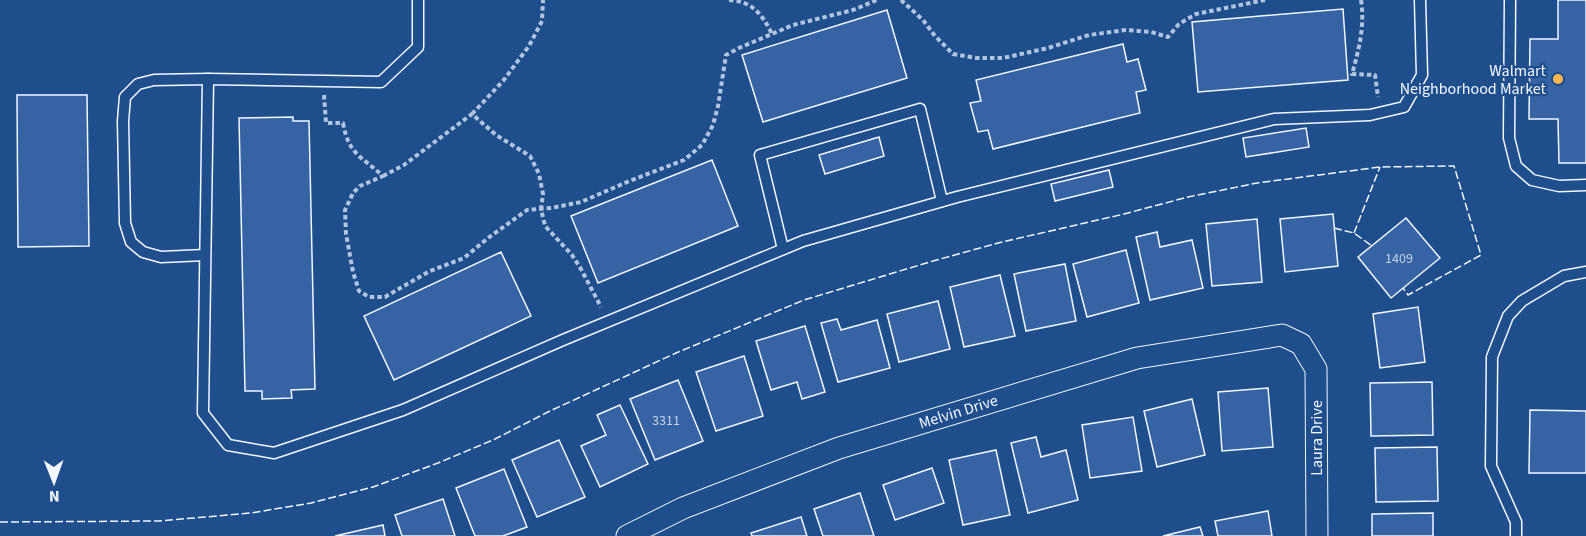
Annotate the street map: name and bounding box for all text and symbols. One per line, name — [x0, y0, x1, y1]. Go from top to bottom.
place label: Walmart Neighborhood Market — [1400, 60, 1547, 100]
marker: Walmart Neighborhood Market — [1551, 72, 1565, 86]
house number: 1409 — [1385, 249, 1413, 269]
street label: Melvin Drive — [916, 389, 1001, 434]
street label: Laura Drive — [1306, 400, 1328, 476]
house number: 3311 — [652, 411, 680, 431]
north arrow — [24, 452, 84, 512]
text: N — [49, 485, 60, 507]

